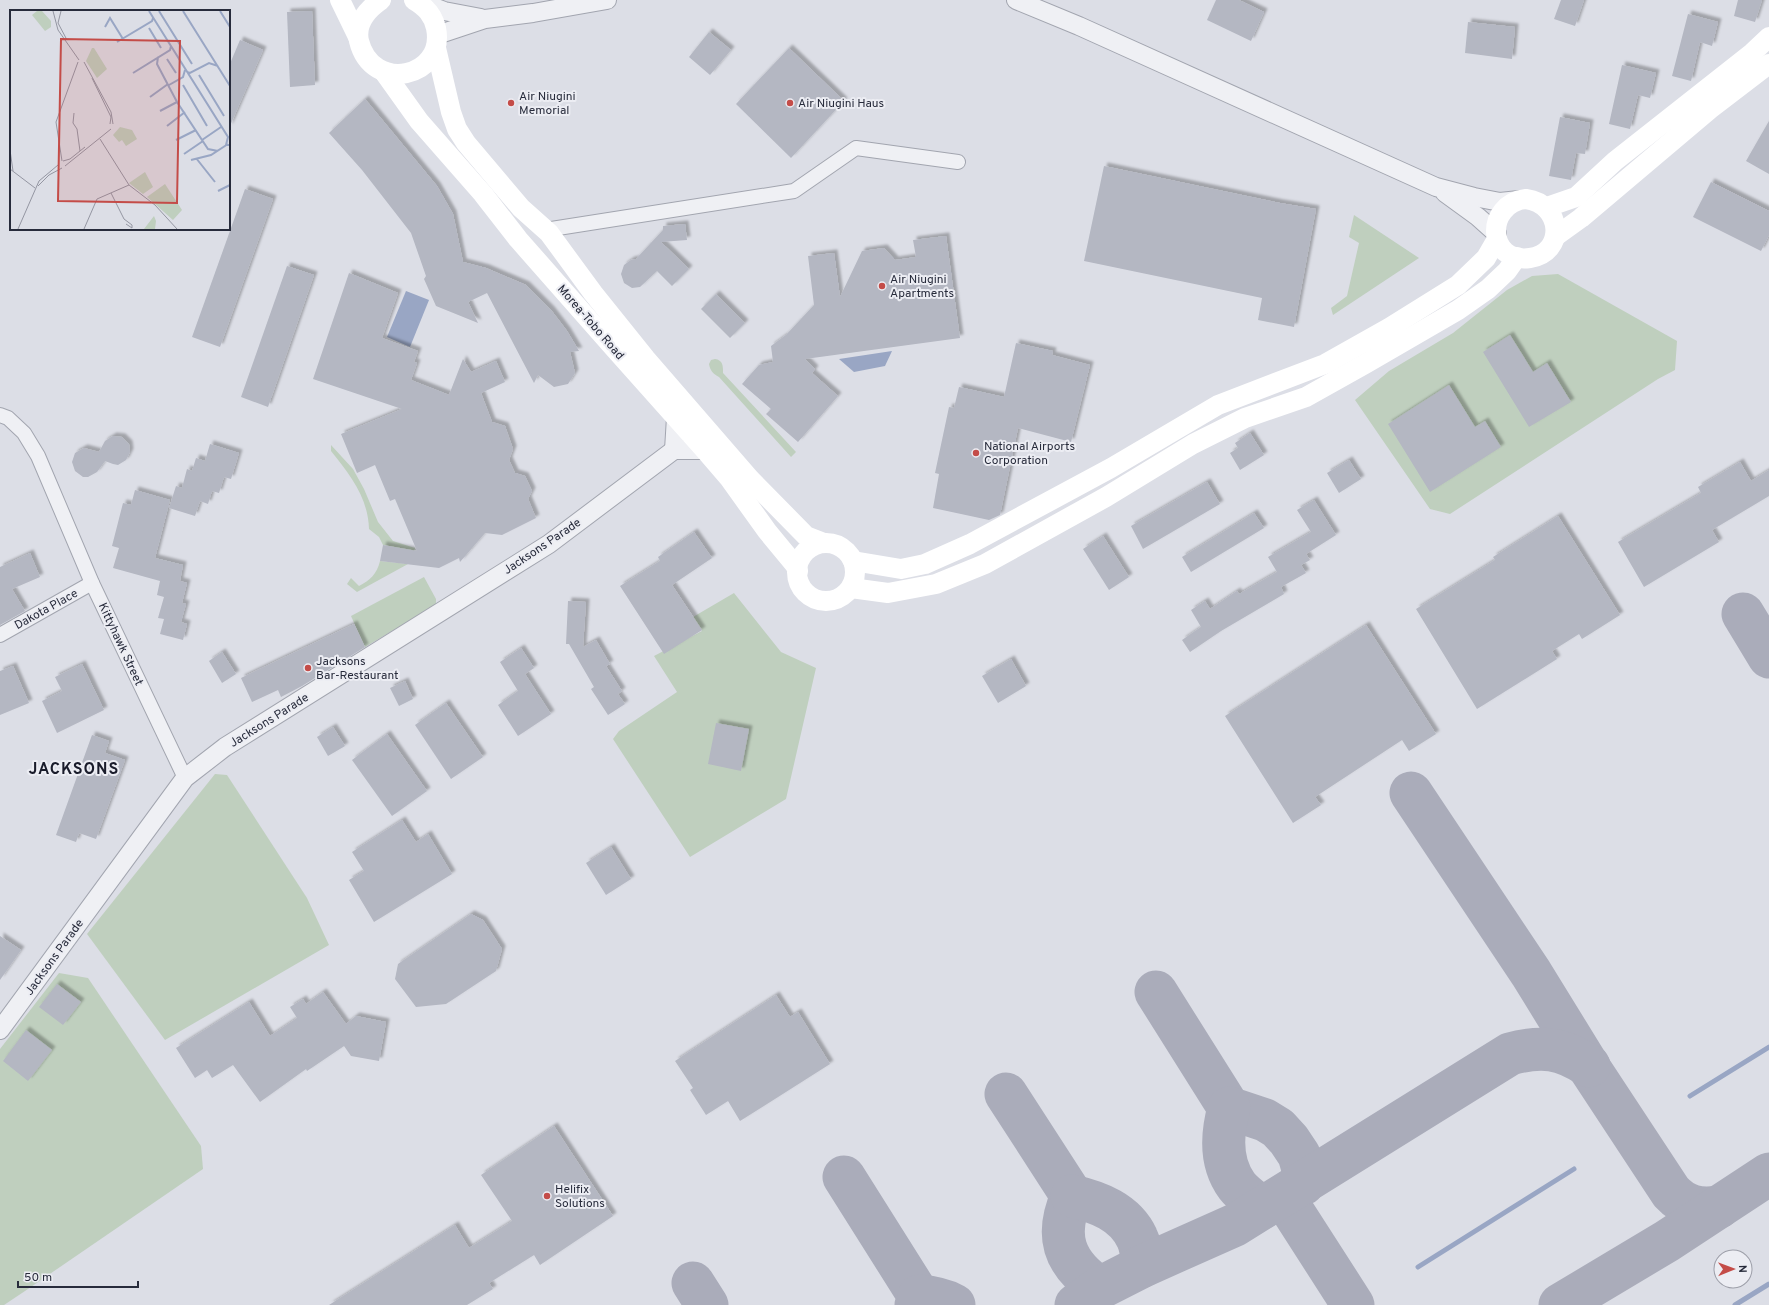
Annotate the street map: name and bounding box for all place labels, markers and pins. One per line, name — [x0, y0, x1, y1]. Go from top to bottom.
place label: Air Niugini Memorial — [519, 89, 576, 119]
place label: Air Niugini Haus — [798, 96, 884, 112]
marker: Air Niugini Memorial — [506, 98, 516, 108]
marker: Air Niugini Haus — [785, 98, 795, 108]
place label: Air Niugini Apartments — [890, 272, 954, 302]
marker: Air Niugini Apartments — [877, 281, 887, 291]
place label: National Airports Corporation — [984, 439, 1075, 469]
marker: National Airports Corporation — [971, 448, 981, 458]
place label: Jacksons Bar-Restaurant — [316, 654, 399, 684]
marker: Jacksons Bar-Restaurant — [303, 663, 313, 673]
place label: Helifix Solutions — [555, 1182, 605, 1212]
marker: Helifix Solutions — [542, 1191, 552, 1201]

